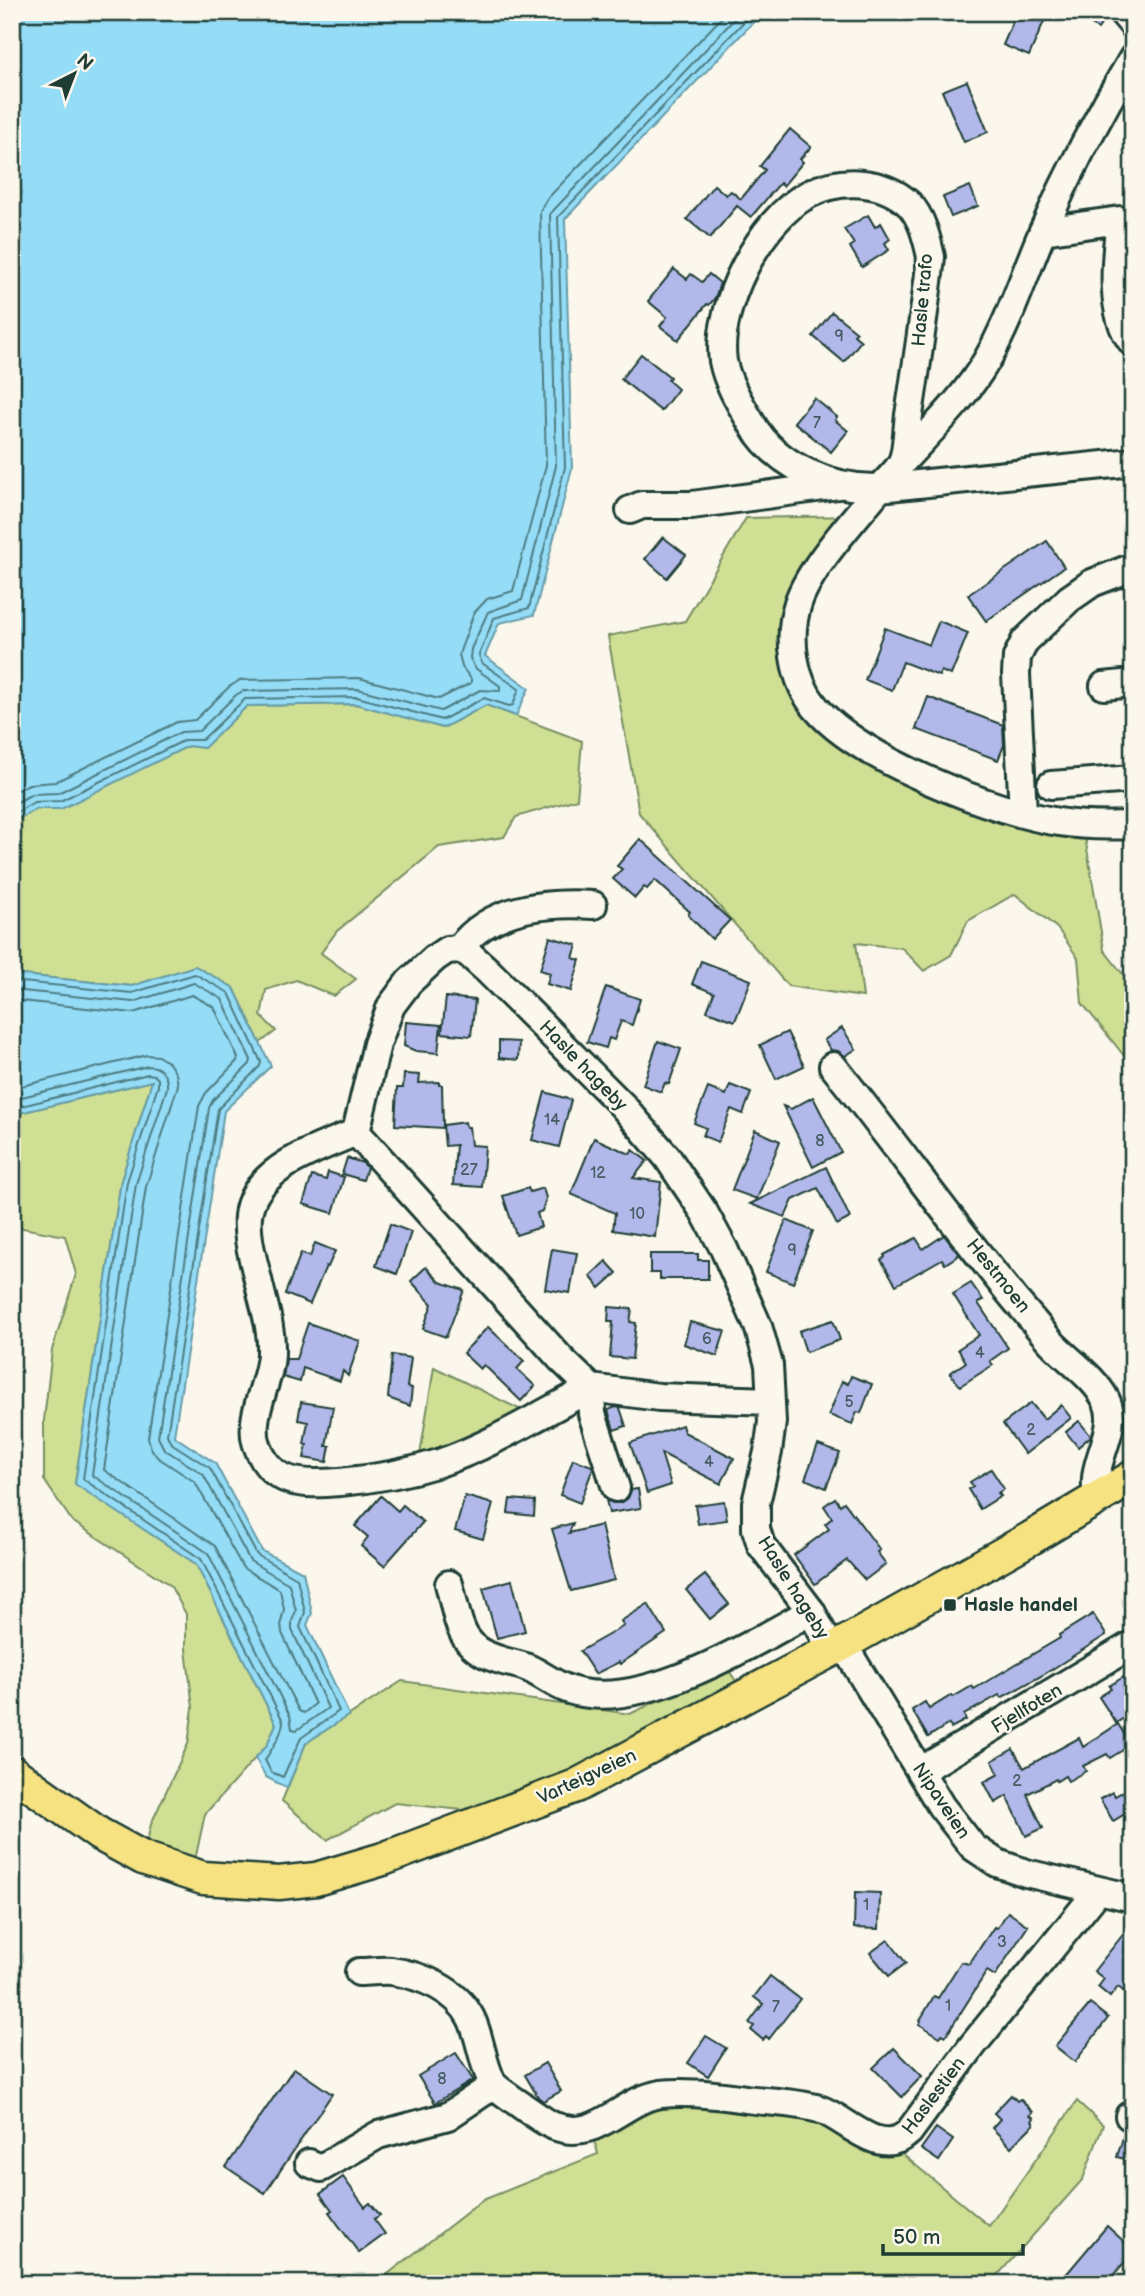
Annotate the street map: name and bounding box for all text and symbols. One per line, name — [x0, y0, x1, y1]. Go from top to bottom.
north arrow — [38, 38, 108, 108]
text: N — [71, 49, 97, 76]
street label: Hasle trafo — [907, 252, 939, 348]
house number: 9 — [834, 327, 844, 346]
house number: 7 — [813, 414, 821, 433]
street label: Hasle hageby — [534, 1016, 632, 1116]
house number: 14 — [544, 1111, 560, 1130]
house number: 8 — [815, 1132, 825, 1151]
house number: 27 — [460, 1161, 478, 1180]
house number: 12 — [590, 1164, 606, 1183]
house number: 10 — [629, 1205, 645, 1224]
street label: Hestmoen — [961, 1234, 1035, 1318]
house number: 9 — [787, 1241, 797, 1260]
house number: 6 — [702, 1330, 712, 1349]
house number: 4 — [975, 1344, 985, 1363]
house number: 5 — [844, 1393, 854, 1412]
house number: 2 — [1026, 1421, 1036, 1440]
house number: 4 — [704, 1453, 714, 1472]
street label: Hasle hageby — [752, 1532, 834, 1644]
place label: Hasle handel — [964, 1594, 1078, 1617]
marker: Hasle handel — [942, 1597, 958, 1613]
street label: Fjellfoten — [987, 1679, 1067, 1739]
street label: Varteigveien — [534, 1744, 640, 1810]
street label: Nipaveien — [907, 1758, 975, 1844]
house number: 2 — [1012, 1772, 1022, 1791]
house number: 1 — [863, 1896, 869, 1915]
house number: 3 — [997, 1933, 1007, 1952]
house number: 1 — [945, 1997, 951, 2016]
house number: 7 — [772, 1998, 780, 2017]
street label: Haslestien — [897, 2053, 971, 2139]
house number: 8 — [437, 2070, 447, 2089]
scale bar — [883, 2212, 1023, 2256]
text: 50 m — [893, 2225, 940, 2250]

